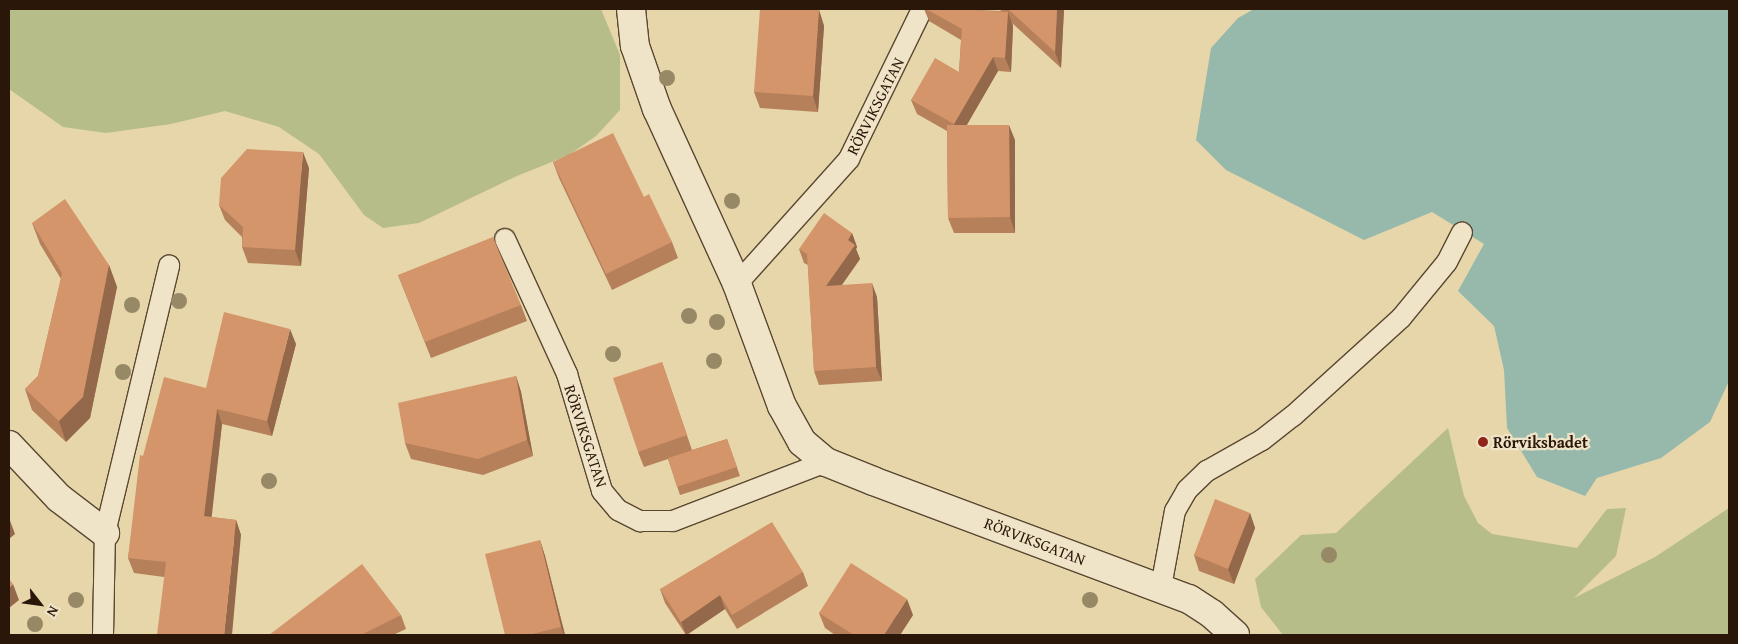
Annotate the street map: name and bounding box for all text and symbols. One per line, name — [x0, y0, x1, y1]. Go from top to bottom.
street label: RÖRVIKSGATAN — [842, 54, 908, 158]
street label: RÖRVIKSGATAN — [560, 382, 612, 490]
place label: Rörviksbadet — [1493, 432, 1588, 452]
marker: Rörviksbadet — [1477, 436, 1489, 448]
street label: RÖRVIKSGATAN — [982, 513, 1088, 569]
north arrow — [15, 579, 65, 629]
text: N — [42, 602, 64, 621]

